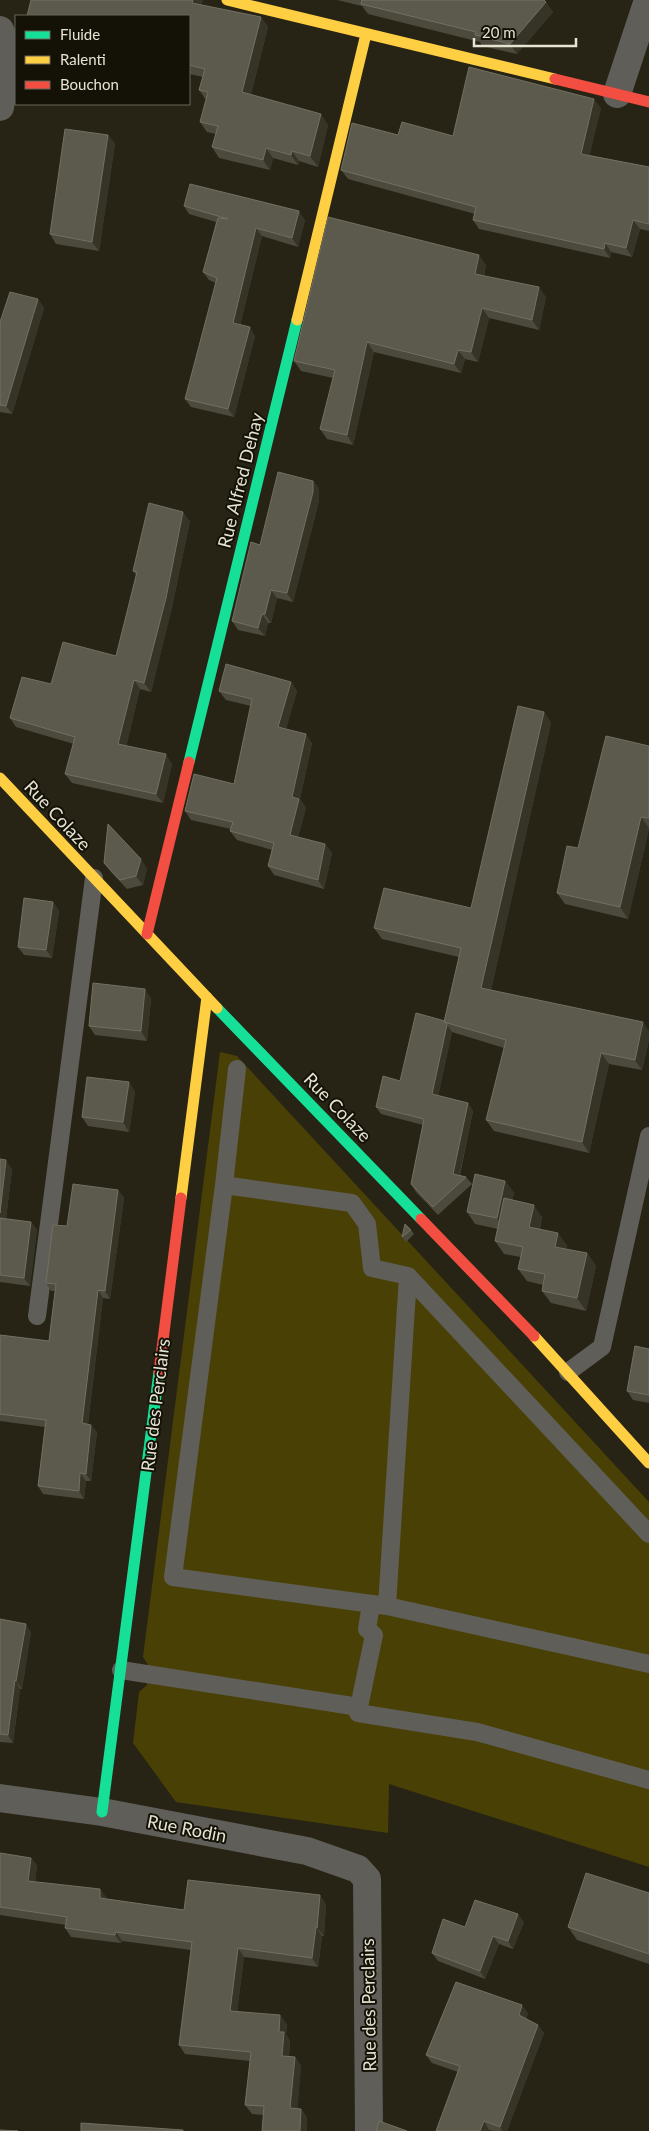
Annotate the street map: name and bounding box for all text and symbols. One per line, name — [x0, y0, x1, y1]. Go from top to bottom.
legend — [15, 15, 190, 105]
scale bar — [474, 15, 576, 47]
text: 20 m — [482, 23, 516, 41]
text: Fluide — [60, 25, 100, 43]
text: Ralenti — [60, 50, 106, 68]
text: Bouchon — [60, 75, 119, 93]
street label: Rue Alfred Dehay — [213, 409, 268, 550]
street label: Rue Colaze — [20, 775, 96, 855]
street label: Rue Colaze — [300, 1068, 376, 1146]
street label: Rue des Perclairs — [136, 1337, 174, 1473]
street label: Rue Rodin — [145, 1810, 229, 1846]
street label: Rue des Perclairs — [356, 1938, 380, 2072]

